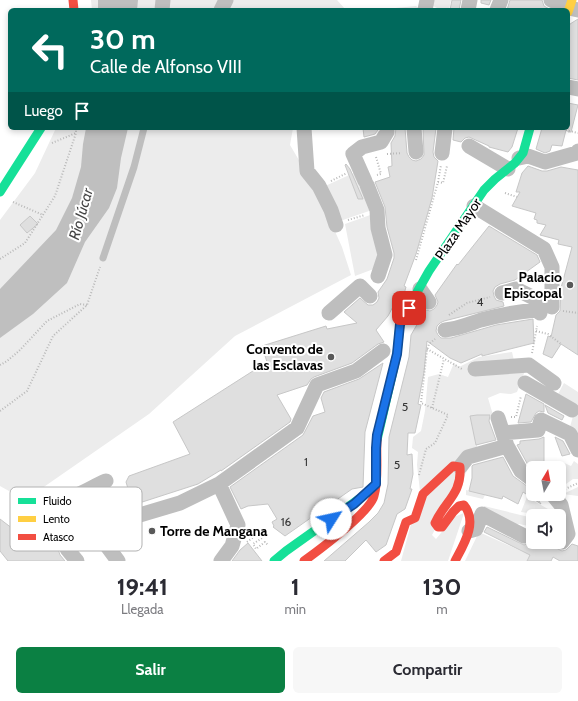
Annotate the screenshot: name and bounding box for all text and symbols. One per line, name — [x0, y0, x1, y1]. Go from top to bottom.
text: 30 m — [90, 22, 156, 56]
icon: left — [24, 24, 76, 76]
text: Calle de Alfonso VIII — [90, 56, 242, 78]
icon: arrive — [71, 100, 93, 122]
text: Luego — [24, 102, 63, 120]
water label: Río Júcar — [65, 185, 97, 242]
street label: Plaza Mayor — [431, 194, 486, 264]
place label: Palacio Episcopal — [504, 268, 562, 302]
marker: Palacio Episcopal — [565, 280, 575, 290]
pin — [392, 291, 426, 325]
house number: 4 — [477, 294, 484, 309]
icon: arrive — [398, 297, 420, 319]
place label: Convento de las Esclavas — [246, 340, 323, 374]
marker: Convento de las Esclavas — [326, 352, 336, 362]
house number: 5 — [402, 399, 408, 414]
house number: 1 — [304, 454, 308, 469]
house number: 5 — [394, 457, 400, 472]
north arrow — [526, 461, 566, 501]
map controls — [526, 461, 566, 549]
legend — [10, 487, 142, 551]
text: Fluido — [43, 494, 72, 508]
position arrow — [310, 498, 352, 540]
button: sound — [526, 509, 566, 549]
text: Lento — [43, 512, 70, 526]
house number: 16 — [281, 514, 292, 529]
place label: Torre de Mangana — [160, 522, 268, 540]
marker: Torre de Mangana — [147, 526, 157, 536]
text: Atasco — [43, 530, 74, 544]
text: 19:41 — [117, 572, 168, 601]
text: 1 — [291, 572, 300, 601]
text: 130 — [423, 572, 461, 601]
text: Llegada — [121, 601, 163, 617]
text: min — [285, 601, 306, 617]
text: m — [436, 601, 448, 617]
button: Salir — [16, 647, 285, 693]
button: Compartir — [293, 647, 562, 693]

